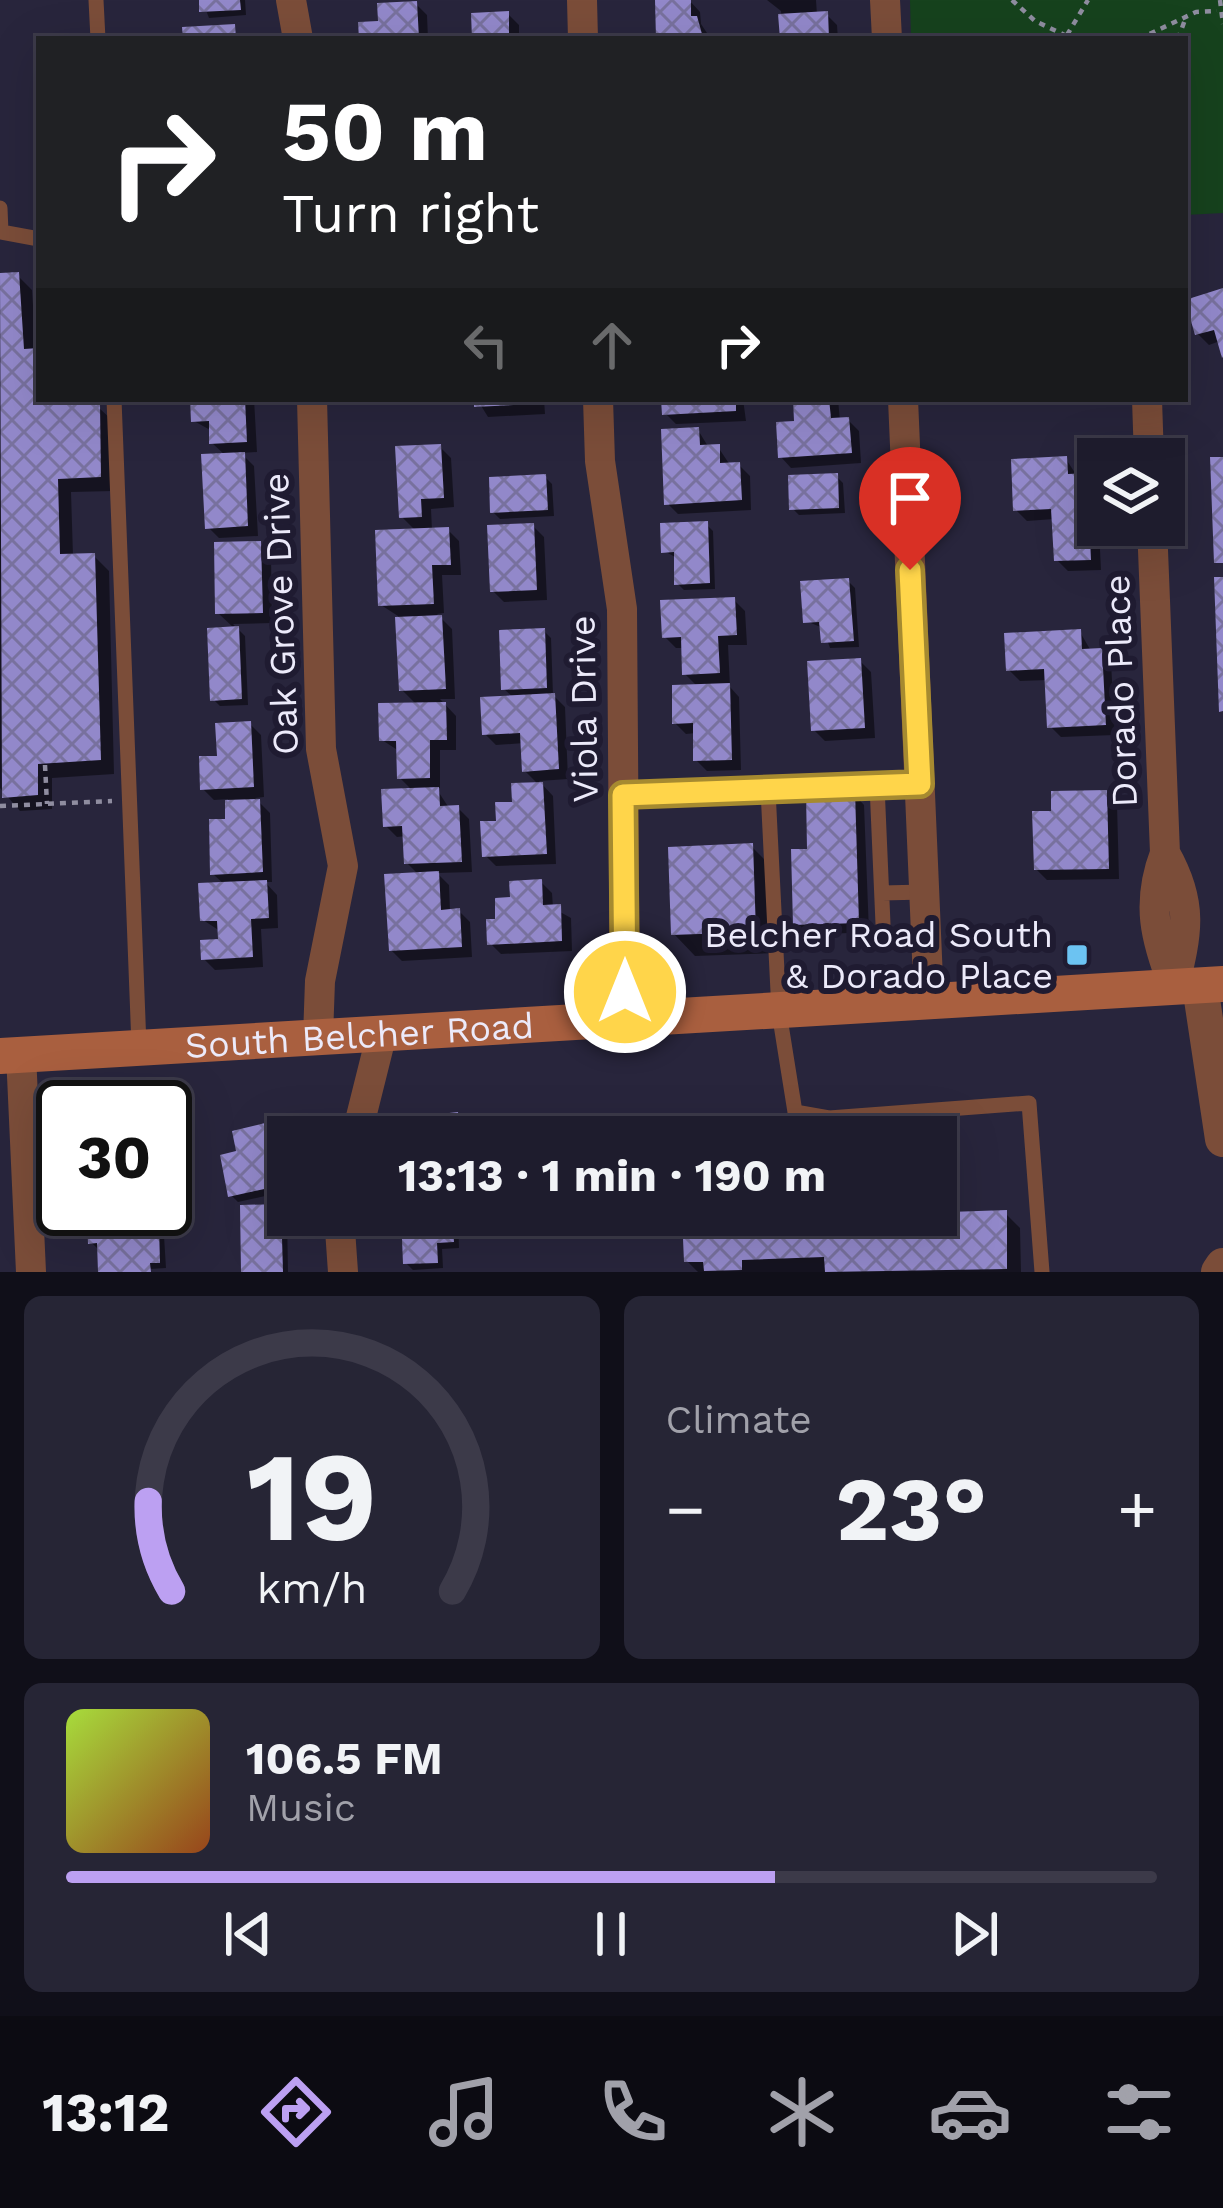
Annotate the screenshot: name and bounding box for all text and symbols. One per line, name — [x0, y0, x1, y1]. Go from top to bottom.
text: 50 m — [282, 82, 488, 180]
icon: right — [84, 84, 240, 240]
text: Turn right — [282, 182, 539, 245]
icon: left — [453, 312, 519, 378]
icon: ahead — [579, 312, 645, 378]
icon: right — [705, 312, 771, 378]
map controls — [1077, 438, 1185, 546]
button: layers — [1077, 438, 1185, 546]
pin — [859, 447, 961, 570]
icon: arrive — [877, 465, 943, 531]
street label: Oak Grove Drive — [255, 472, 307, 756]
street label: Dorado Place — [1096, 574, 1146, 808]
street label: Viola Drive — [561, 615, 607, 803]
place label: Belcher Road South & Dorado Place — [704, 914, 1053, 997]
position arrow — [562, 929, 688, 1055]
marker: Belcher Road South & Dorado Place — [1064, 942, 1090, 968]
street label: South Belcher Road — [184, 1005, 535, 1067]
speed limit sign: 30 — [36, 1080, 192, 1236]
text: 13:13 · 1 min · 190 m — [398, 1149, 826, 1202]
text: Climate — [666, 1397, 812, 1442]
text: 19 — [246, 1424, 377, 1570]
text: 23° — [835, 1456, 987, 1562]
text: − — [666, 1471, 705, 1548]
text: + — [1117, 1471, 1157, 1548]
text: km/h — [256, 1562, 367, 1612]
text: 106.5 FM — [246, 1732, 443, 1785]
text: Music — [246, 1785, 356, 1830]
icon: previous — [215, 1901, 281, 1967]
icon: pause — [578, 1901, 644, 1967]
icon: next — [942, 1901, 1008, 1967]
icon: directions — [254, 2070, 338, 2154]
icon: music — [422, 2070, 506, 2154]
icon: phone — [591, 2070, 675, 2154]
icon: climate — [760, 2070, 844, 2154]
icon: car — [928, 2070, 1012, 2154]
icon: filters — [1097, 2070, 1181, 2154]
text: 13:12 — [42, 2081, 169, 2144]

